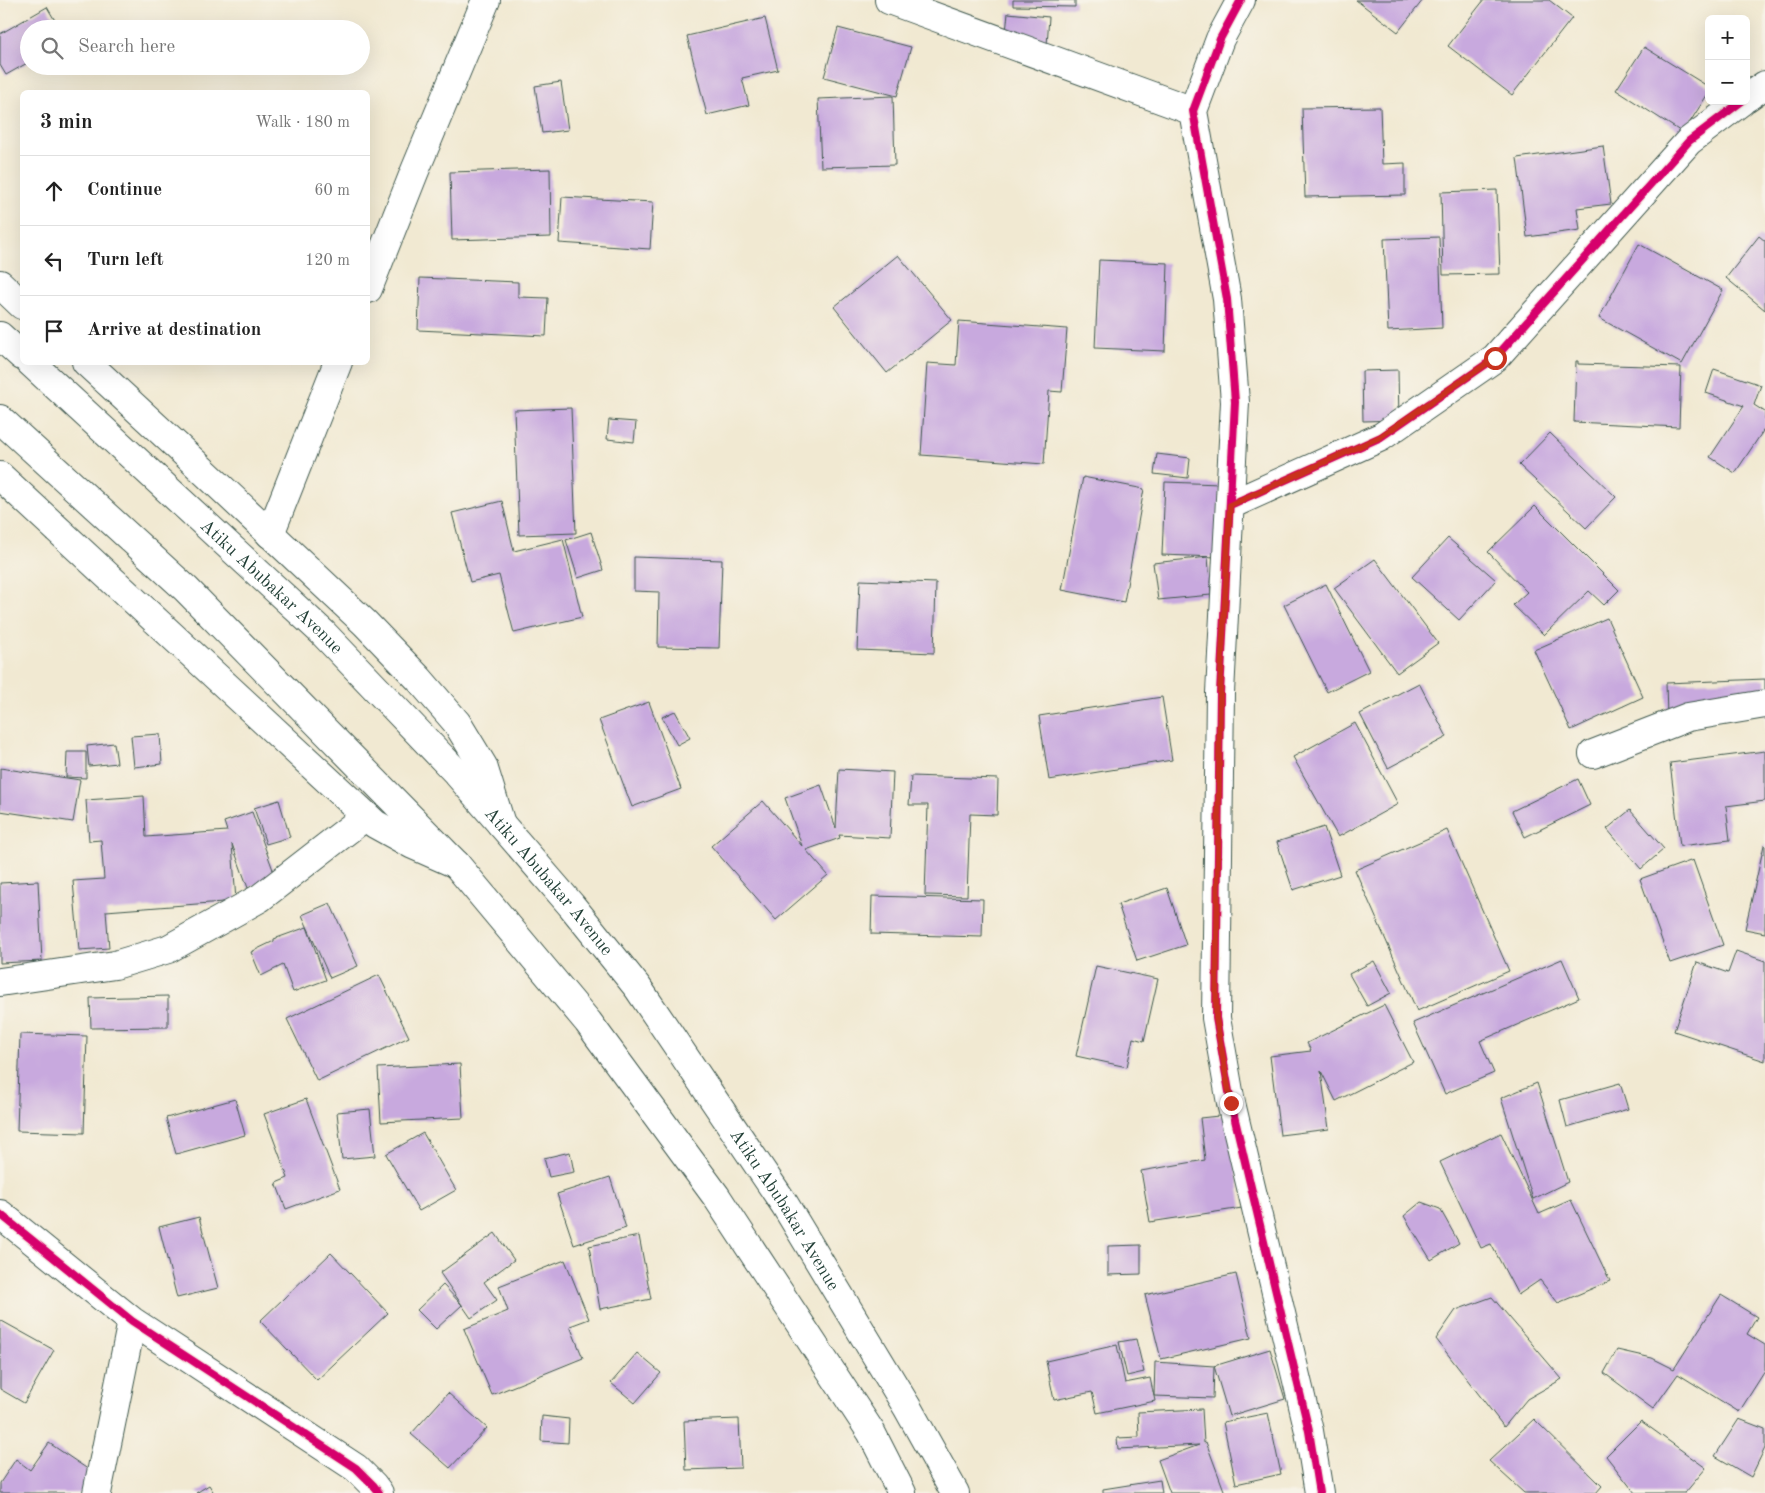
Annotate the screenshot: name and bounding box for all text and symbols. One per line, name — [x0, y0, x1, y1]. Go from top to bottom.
map controls — [1705, 15, 1750, 105]
button: + — [1705, 15, 1750, 60]
search box — [20, 20, 370, 75]
icon: search — [38, 34, 66, 62]
text: Search here — [78, 38, 175, 57]
button: − — [1705, 60, 1750, 105]
text: 3 min — [40, 112, 93, 133]
text: Walk · 180 m — [255, 115, 350, 131]
icon: ahead — [40, 177, 68, 205]
text: Continue — [87, 181, 162, 200]
text: 60 m — [314, 183, 350, 199]
icon: left — [40, 247, 68, 275]
text: Turn left — [87, 251, 164, 270]
text: 120 m — [305, 253, 350, 269]
icon: arrive — [40, 317, 68, 345]
text: Arrive at destination — [87, 321, 261, 340]
route start — [1484, 347, 1507, 370]
street label: Atiku Abubakar Avenue — [197, 516, 346, 658]
street label: Atiku Abubakar Avenue — [481, 804, 616, 959]
route end — [1220, 1092, 1243, 1115]
street label: Atiku Abubakar Avenue — [726, 1126, 842, 1294]

